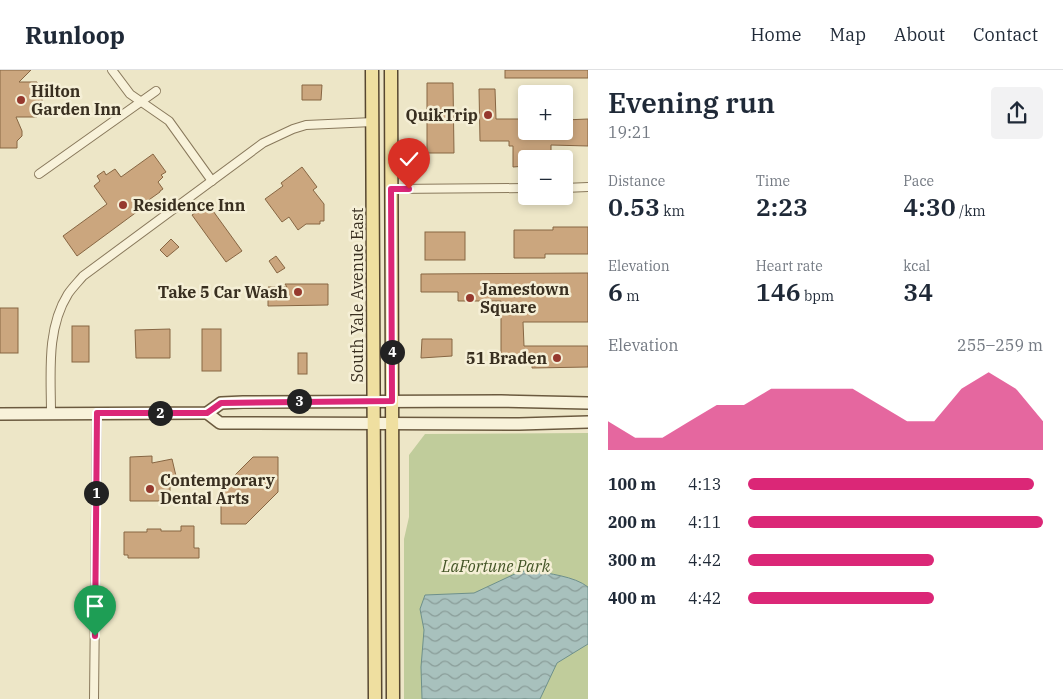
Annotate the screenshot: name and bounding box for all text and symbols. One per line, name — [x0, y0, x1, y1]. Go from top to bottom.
text: Runloop — [25, 19, 125, 51]
text: Home — [750, 23, 802, 46]
text: Map — [830, 23, 866, 46]
text: About — [894, 23, 945, 46]
text: Contact — [973, 23, 1038, 46]
place label: Hilton Garden Inn — [31, 81, 122, 119]
text: Evening run — [608, 84, 775, 121]
map controls — [518, 85, 573, 205]
button: + — [518, 85, 573, 140]
button: share — [991, 87, 1043, 139]
marker: Hilton Garden Inn — [15, 94, 27, 106]
place label: QuikTrip — [406, 105, 478, 125]
marker: QuikTrip — [482, 109, 494, 121]
text: 19:21 — [608, 122, 651, 142]
pin — [388, 138, 430, 189]
icon: check — [395, 145, 423, 173]
button: − — [518, 150, 573, 205]
text: Distance — [608, 172, 665, 190]
text: Time — [756, 172, 790, 190]
text: Pace — [903, 172, 934, 190]
text: 0.53 — [608, 190, 660, 223]
text: 2:23 — [756, 190, 808, 223]
text: 4:30 — [903, 190, 956, 223]
place label: Residence Inn — [133, 195, 246, 215]
marker: Residence Inn — [117, 199, 129, 211]
text: km — [660, 202, 685, 220]
text: /km — [956, 202, 986, 220]
street label: South Yale Avenue East — [347, 207, 367, 382]
text: Elevation — [608, 257, 670, 275]
text: Heart rate — [756, 257, 823, 275]
text: kcal — [903, 257, 930, 275]
text: 6 — [608, 275, 623, 308]
text: 146 — [756, 275, 801, 308]
text: 34 — [903, 275, 933, 308]
place label: Jamestown Square — [480, 279, 570, 317]
place label: Take 5 Car Wash — [158, 282, 288, 302]
marker: Take 5 Car Wash — [292, 286, 304, 298]
text: m — [623, 287, 640, 305]
text: bpm — [801, 287, 834, 305]
marker: Jamestown Square — [464, 292, 476, 304]
text: Elevation — [608, 335, 678, 355]
text: 255–259 m — [957, 335, 1043, 355]
pin: 4 — [380, 340, 404, 364]
text: 4 — [388, 343, 397, 361]
place label: 51 Braden — [466, 348, 547, 368]
marker: 51 Braden — [551, 352, 563, 364]
pin: 3 — [286, 388, 312, 414]
text: 3 — [295, 392, 304, 410]
pin: 2 — [148, 400, 172, 426]
text: 2 — [156, 404, 165, 422]
place label: Contemporary Dental Arts — [160, 470, 276, 508]
text: 100 m — [608, 474, 656, 494]
text: 4:13 — [688, 474, 721, 494]
pin: 1 — [84, 480, 108, 506]
marker: Contemporary Dental Arts — [144, 483, 156, 495]
text: 1 — [92, 484, 101, 502]
text: 200 m — [608, 512, 656, 532]
text: 4:11 — [688, 512, 721, 532]
text: 300 m — [608, 550, 656, 570]
text: 4:42 — [688, 550, 721, 570]
park label: LaFortune Park — [441, 556, 551, 576]
pin — [74, 585, 116, 636]
text: 400 m — [608, 588, 656, 608]
text: 4:42 — [688, 588, 721, 608]
icon: arrive — [81, 592, 109, 620]

